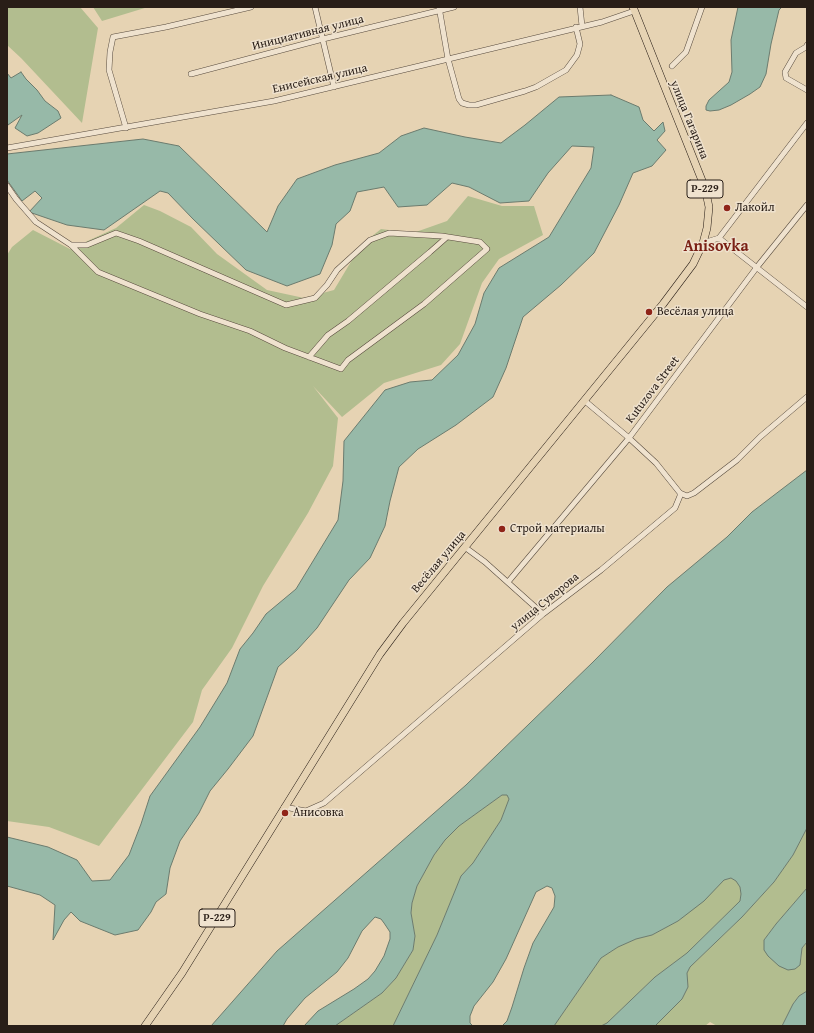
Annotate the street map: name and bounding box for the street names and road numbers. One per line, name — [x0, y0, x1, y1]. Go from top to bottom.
street label: Инициативная улица — [251, 12, 365, 54]
street label: Енисейская улица — [271, 61, 369, 97]
street label: улица Гагарина — [667, 79, 711, 161]
road number: Р-229 — [687, 180, 723, 198]
street label: Kutuzova Street — [623, 354, 683, 426]
street label: Весёлая улица — [409, 528, 469, 596]
street label: улица Суворова — [508, 570, 582, 634]
road number: Р-229 — [199, 909, 235, 927]

